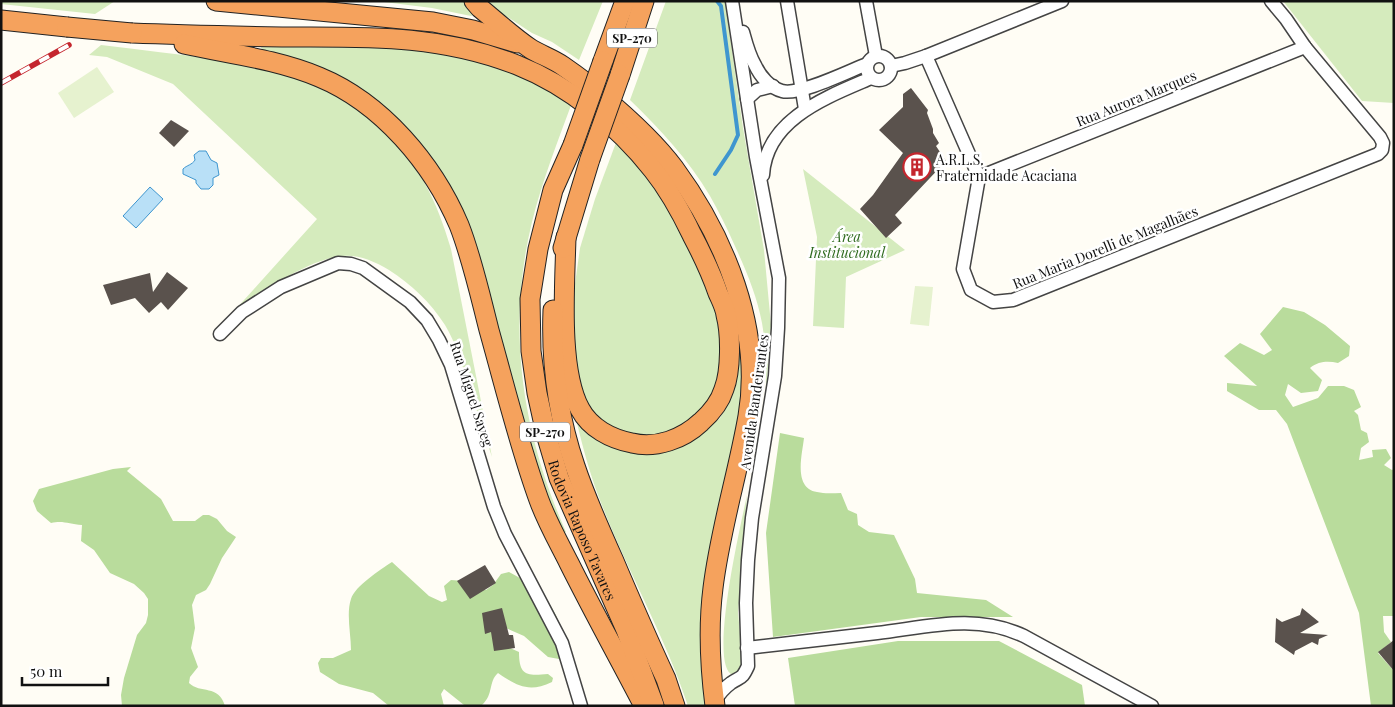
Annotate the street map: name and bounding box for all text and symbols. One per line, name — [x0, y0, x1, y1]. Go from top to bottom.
road number: SP-270 — [607, 28, 657, 48]
street label: Rua Aurora Marques — [1073, 65, 1199, 131]
place label: A.R.L.S. Fraternidade Acaciana — [935, 150, 1077, 185]
building icon: A.R.L.S. Fraternidade Acaciana — [902, 152, 932, 182]
street label: Rua Maria Dorelli de Magalhães — [1010, 201, 1200, 293]
park label: Área Institucional — [808, 227, 886, 262]
street label: Avenida Bandeirantes — [735, 333, 773, 472]
street label: Rua Miguel Sayeg — [446, 339, 498, 450]
road number: SP-270 — [520, 422, 570, 442]
street label: Rodovia Raposo Tavares — [545, 457, 621, 603]
scale bar — [22, 654, 109, 686]
text: 50 m — [30, 661, 63, 681]

